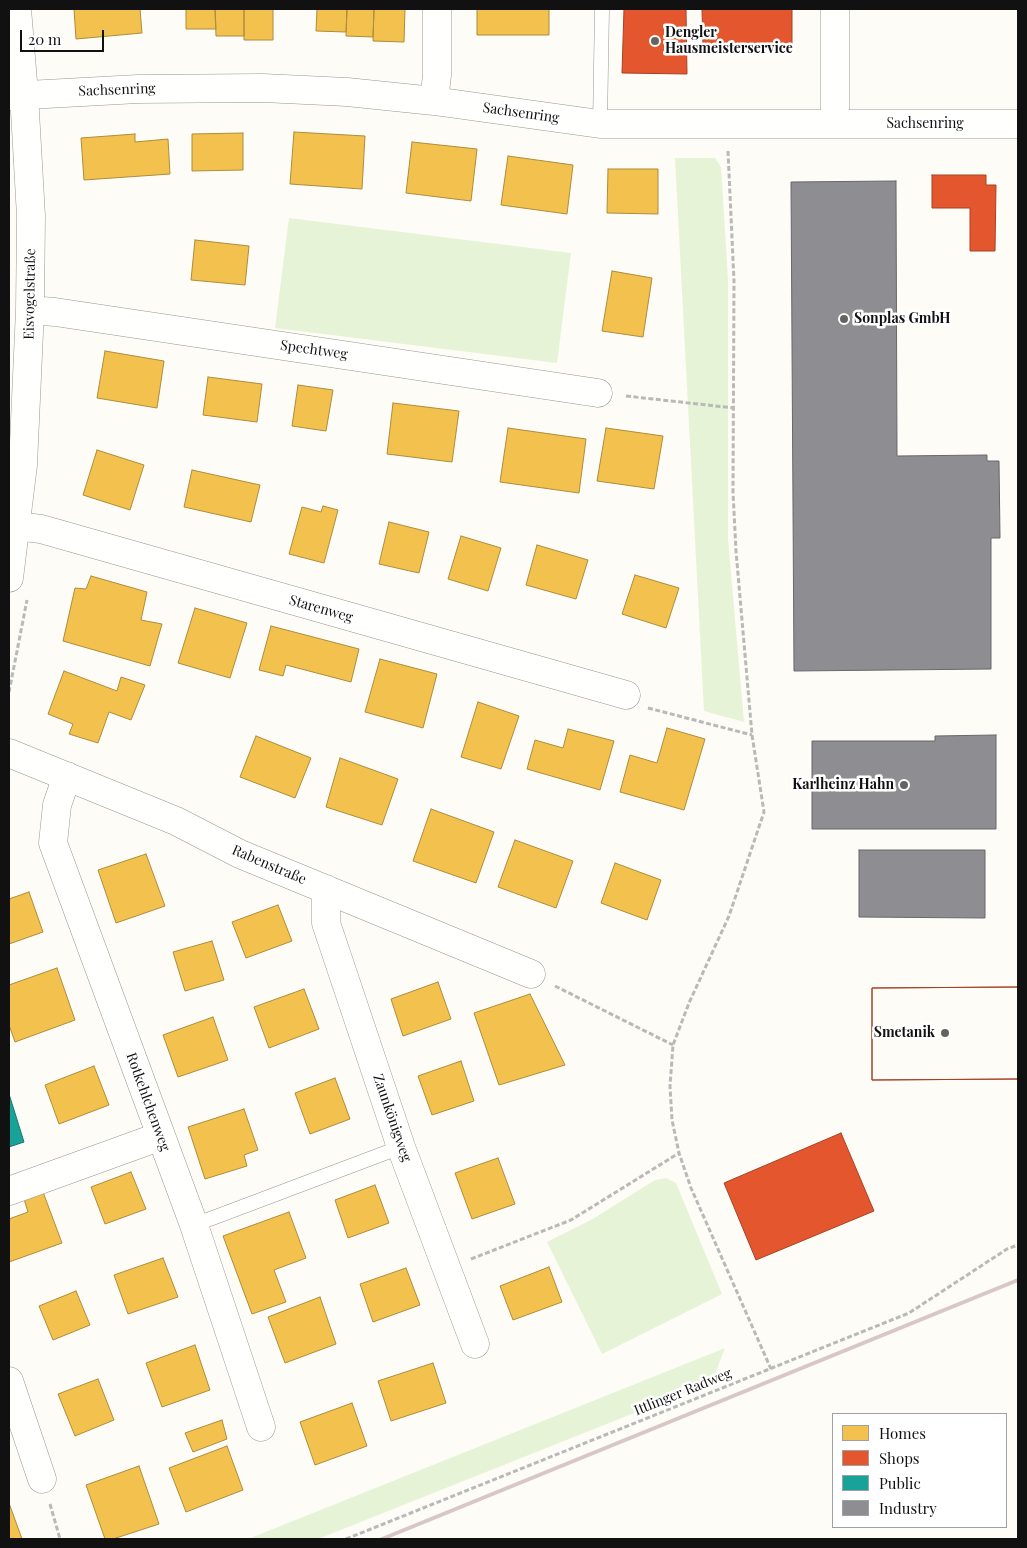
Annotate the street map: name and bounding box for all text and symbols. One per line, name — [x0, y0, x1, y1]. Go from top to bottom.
scale bar — [22, 20, 106, 52]
place label: Dengler Hausmeisterservice — [665, 25, 793, 58]
text: 20 m — [28, 29, 61, 49]
marker: Dengler Hausmeisterservice — [649, 35, 661, 47]
street label: Sachsenring — [78, 80, 156, 100]
street label: Sachsenring — [482, 99, 560, 127]
street label: Sachsenring — [886, 116, 964, 132]
street label: Eisvogelstraße — [21, 248, 39, 340]
place label: Sonplas GmbH — [854, 311, 951, 327]
marker: Sonplas GmbH — [838, 313, 850, 325]
street label: Spechtweg — [279, 337, 349, 363]
street label: Starenweg — [287, 592, 355, 626]
place label: Karlheinz Hahn — [792, 777, 894, 793]
marker: Karlheinz Hahn — [898, 779, 910, 791]
street label: Rabenstraße — [229, 842, 309, 888]
place label: Smetanik — [874, 1025, 935, 1041]
marker: Smetanik — [939, 1027, 951, 1039]
street label: Rotkehlchenweg — [122, 1050, 174, 1154]
street label: Zaunkönigweg — [369, 1072, 415, 1164]
street label: Ittlinger Radweg — [632, 1365, 734, 1419]
legend — [832, 1413, 1007, 1528]
text: Homes — [879, 1423, 926, 1443]
text: Shops — [879, 1448, 920, 1468]
text: Public — [879, 1473, 921, 1493]
text: Industry — [879, 1498, 937, 1518]

